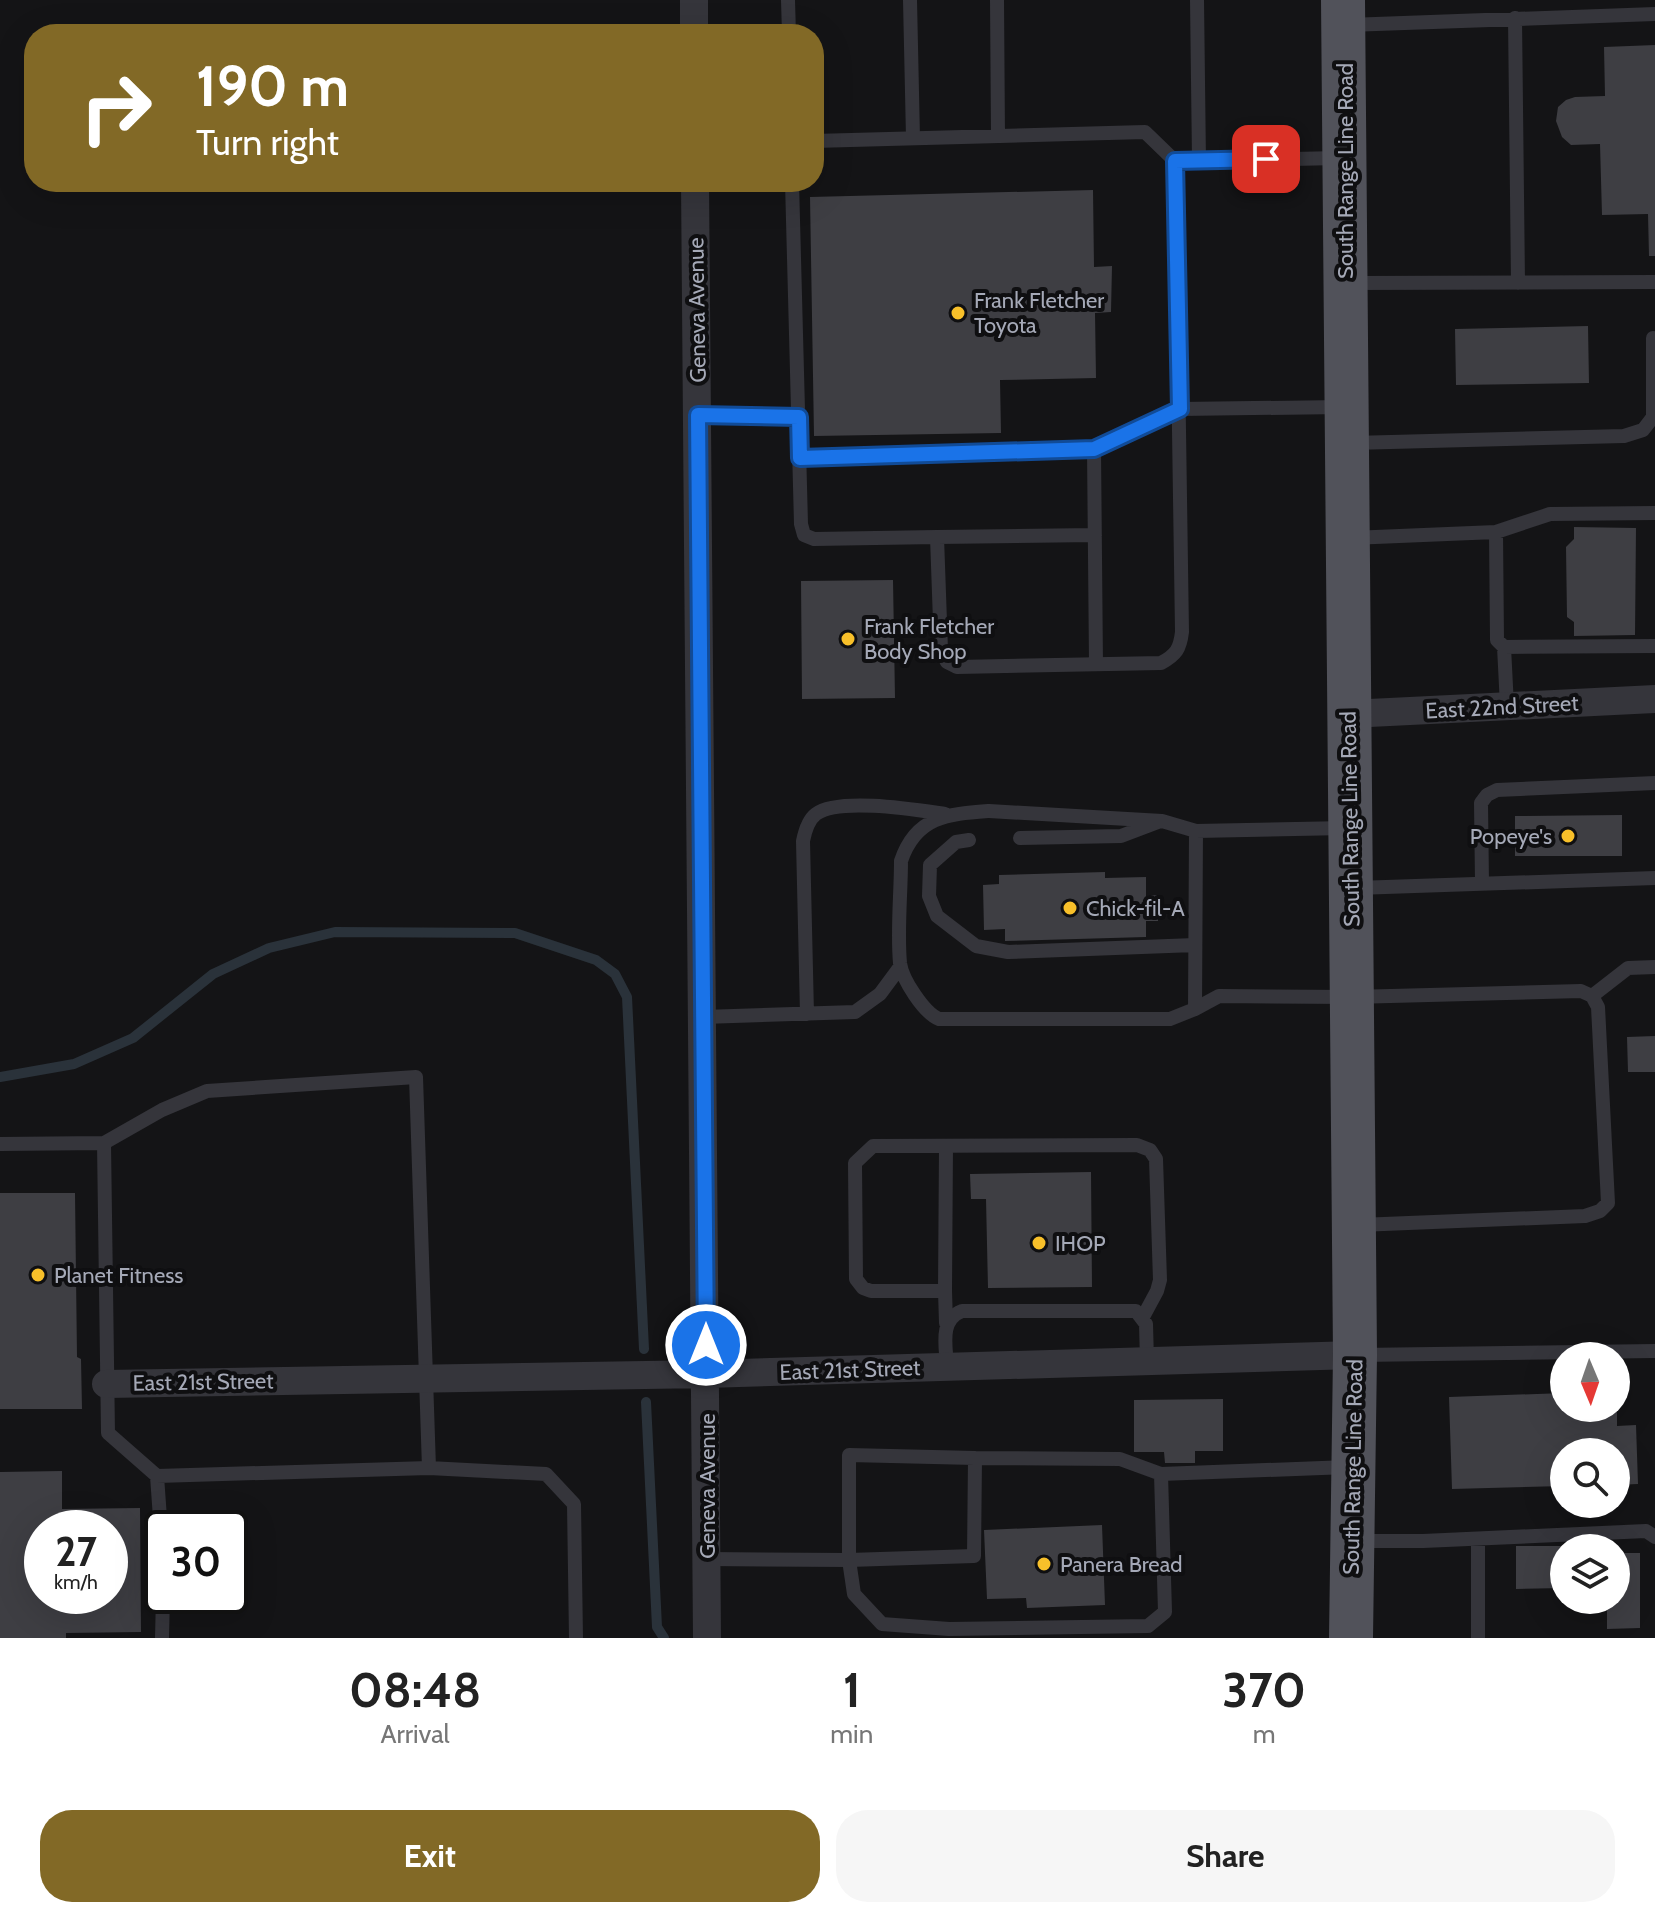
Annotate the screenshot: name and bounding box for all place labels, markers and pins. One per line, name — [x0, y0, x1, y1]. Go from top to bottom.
pin — [1232, 125, 1300, 193]
place label: Frank Fletcher Toyota — [974, 287, 1104, 339]
marker: Frank Fletcher Toyota — [949, 304, 967, 322]
place label: Frank Fletcher Body Shop — [864, 613, 994, 665]
marker: Frank Fletcher Body Shop — [839, 630, 857, 648]
place label: Popeye's — [1470, 823, 1552, 850]
marker: Popeye's — [1559, 827, 1577, 845]
place label: Chick-fil-A — [1086, 895, 1185, 922]
marker: Chick-fil-A — [1061, 899, 1079, 917]
place label: IHOP — [1055, 1230, 1106, 1257]
marker: IHOP — [1030, 1234, 1048, 1252]
place label: Planet Fitness — [54, 1262, 183, 1289]
marker: Planet Fitness — [29, 1266, 47, 1284]
place label: Panera Bread — [1060, 1551, 1182, 1578]
marker: Panera Bread — [1035, 1555, 1053, 1573]

